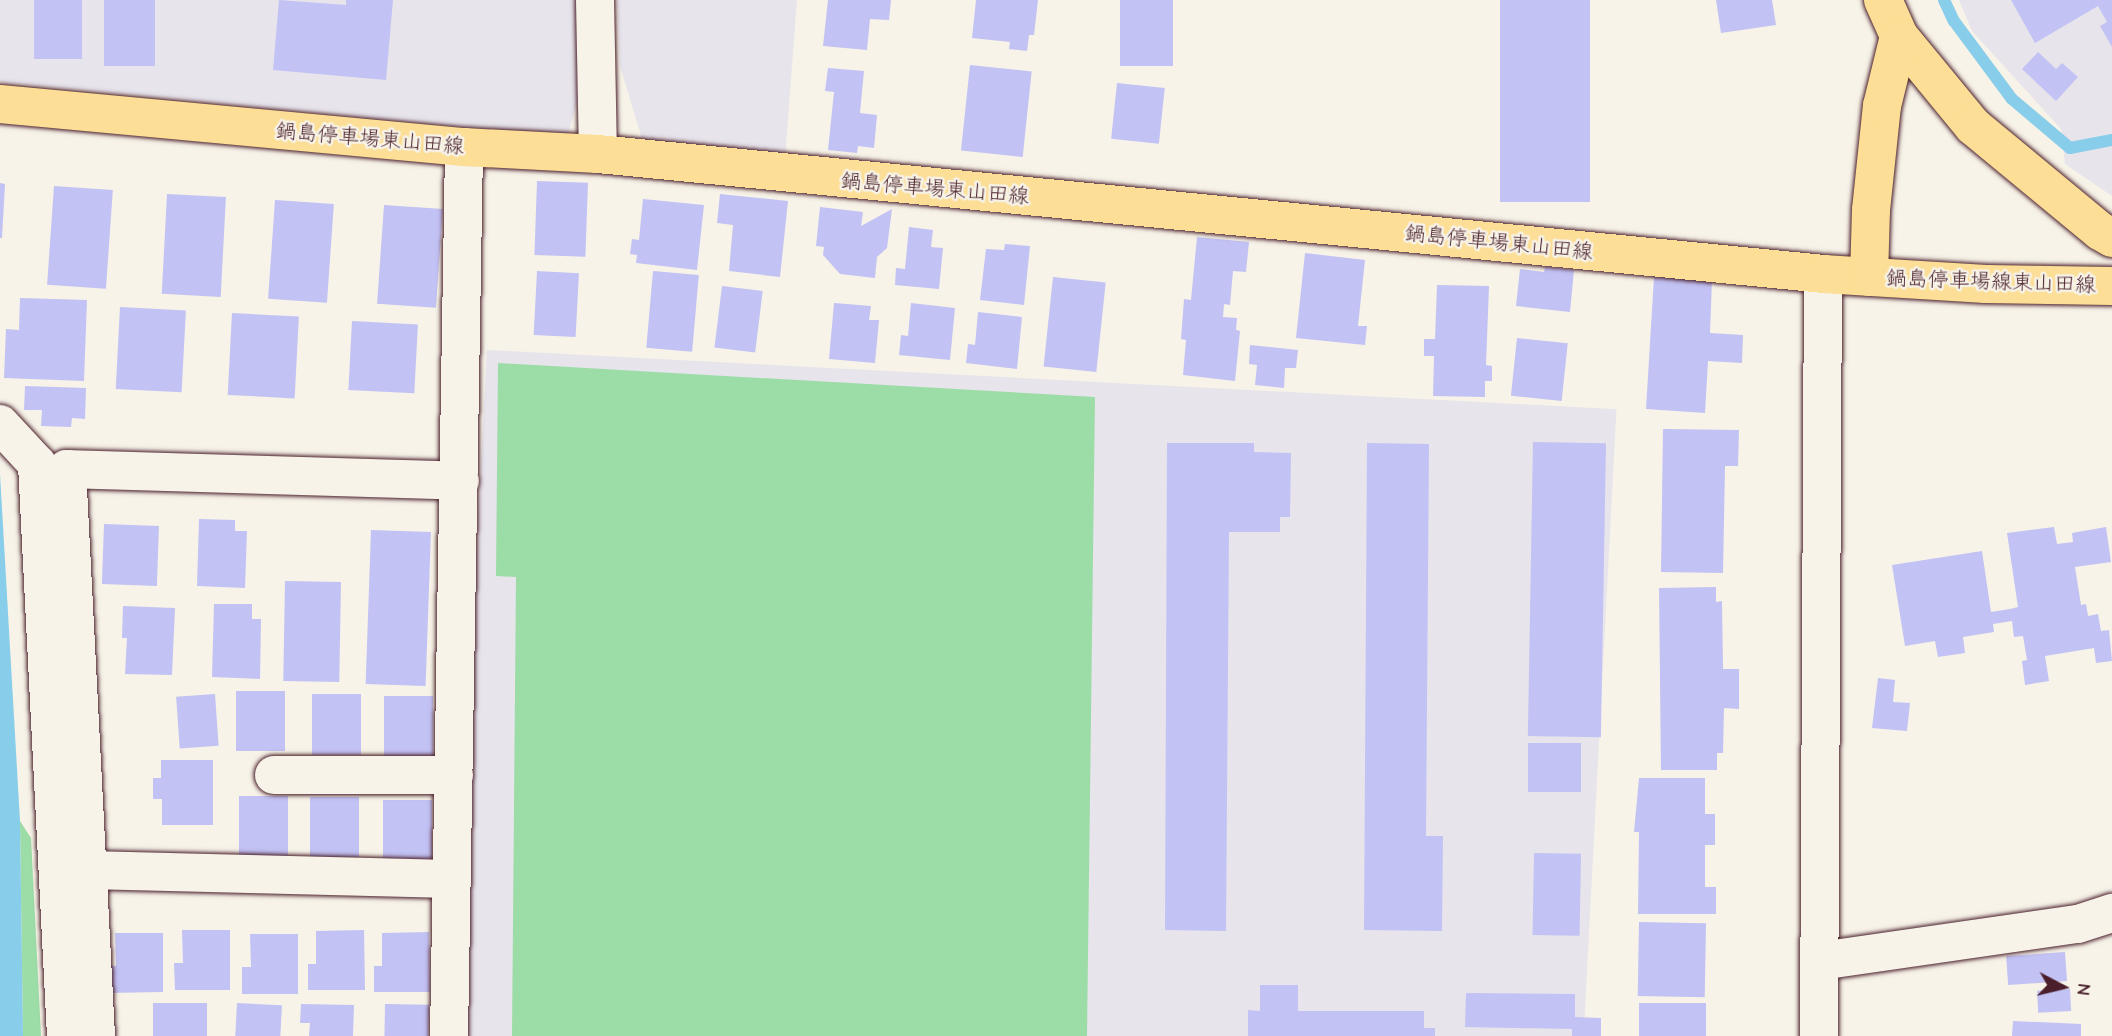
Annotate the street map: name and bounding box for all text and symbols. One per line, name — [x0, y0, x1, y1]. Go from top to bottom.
street label: 鍋島停車場東山田線 — [275, 117, 465, 159]
street label: 鍋島停車場東山田線 — [840, 167, 1030, 209]
street label: 鍋島停車場東山田線 — [1404, 220, 1594, 264]
street label: 鍋島停車場線東山田線 — [1886, 265, 2096, 297]
north arrow — [2028, 952, 2098, 1022]
text: N — [2072, 982, 2096, 997]

